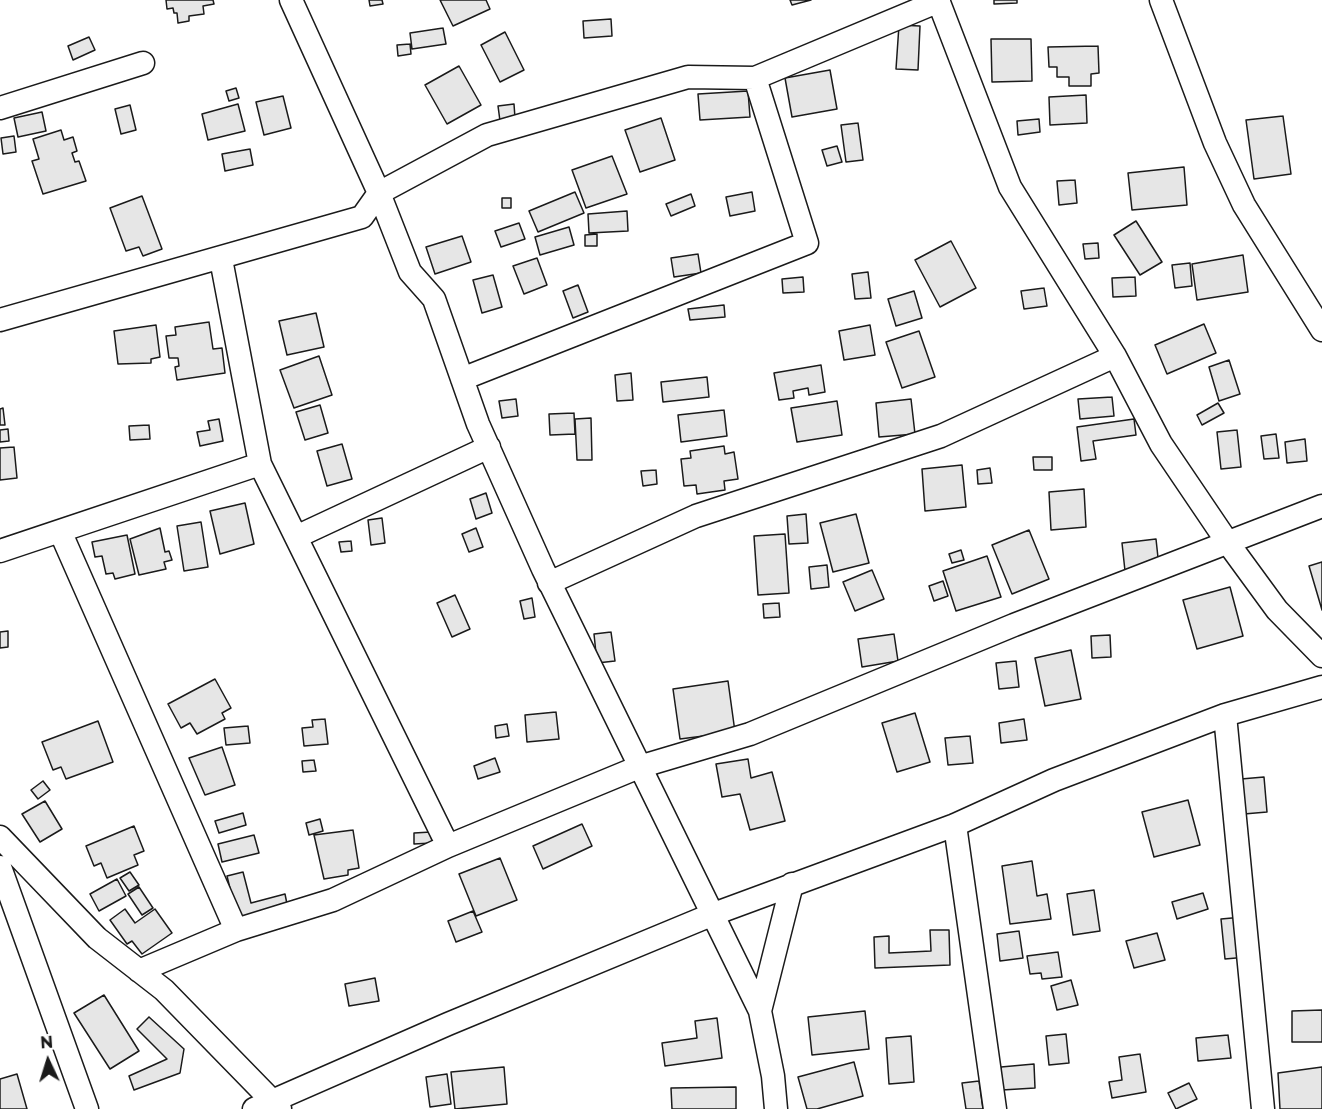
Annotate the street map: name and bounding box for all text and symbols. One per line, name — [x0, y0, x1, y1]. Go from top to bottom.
north arrow — [18, 1031, 78, 1091]
text: N — [40, 1033, 54, 1052]

